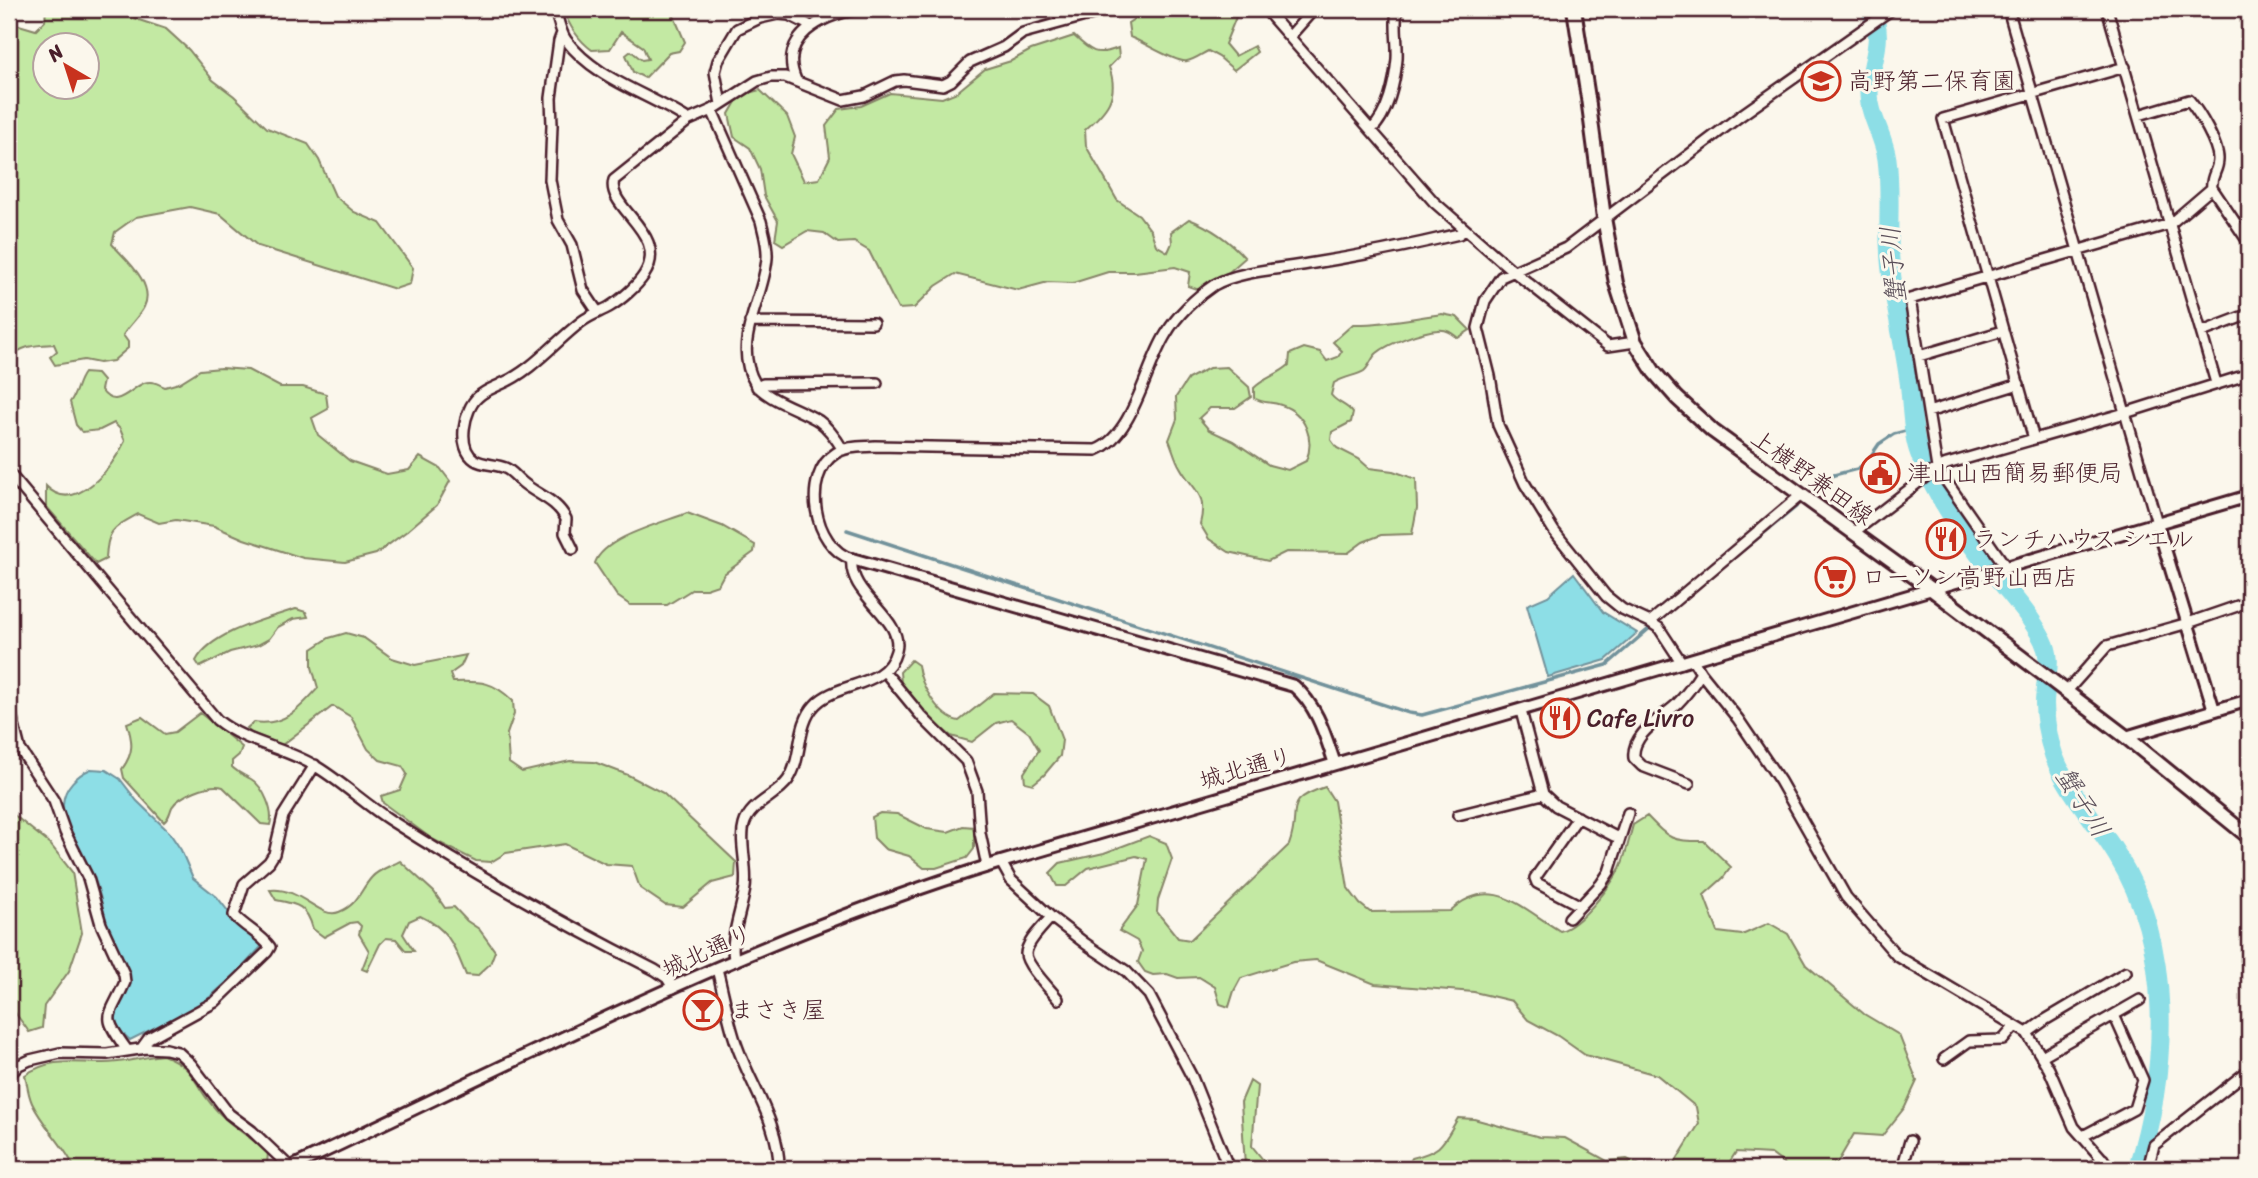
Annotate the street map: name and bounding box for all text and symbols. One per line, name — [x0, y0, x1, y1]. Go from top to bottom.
north arrow — [32, 32, 102, 102]
text: N — [39, 36, 72, 71]
school or university icon: 高野第二保育園 — [1800, 60, 1842, 102]
place label: 高野第二保育園 — [1848, 60, 2016, 102]
water label: 蟹子川 — [1867, 224, 1919, 306]
street label: 上横野兼田線 — [1741, 418, 1883, 536]
public building icon: 津山山西簡易郵便局 — [1859, 452, 1901, 494]
place label: 津山山西簡易郵便局 — [1907, 452, 2123, 494]
restaurant icon: ランチハウス シエル — [1925, 518, 1967, 560]
place label: ランチハウス シエル — [1973, 518, 2194, 560]
supermarket icon: ローソン高野山西店 — [1814, 556, 1856, 598]
place label: ローソン高野山西店 — [1862, 556, 2078, 598]
restaurant icon: Cafe Livro — [1539, 697, 1581, 739]
place label: Cafe Livro — [1587, 697, 1694, 739]
street label: 城北通り — [1194, 735, 1298, 801]
water label: 蟹子川 — [2043, 757, 2123, 847]
street label: 城北通り — [655, 912, 759, 990]
bar icon: まさき屋 — [682, 989, 724, 1031]
place label: まさき屋 — [730, 989, 826, 1031]

